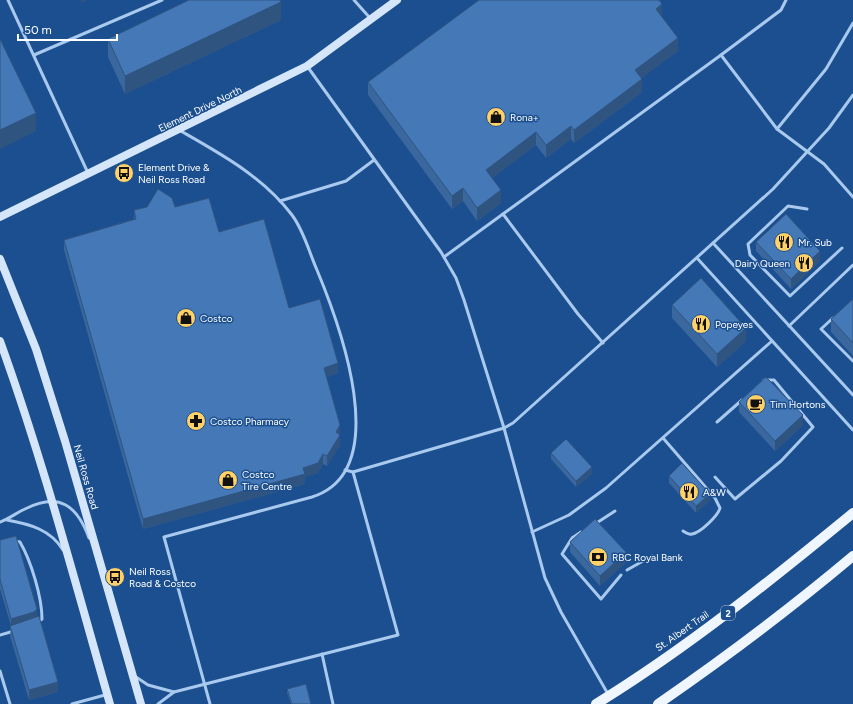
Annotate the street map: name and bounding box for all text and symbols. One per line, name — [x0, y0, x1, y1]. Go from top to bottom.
scale bar — [18, 16, 117, 42]
text: 50 m — [24, 23, 52, 37]
street label: Element Drive North — [156, 83, 244, 135]
shop icon: Rona+ — [485, 106, 507, 128]
place label: Rona+ — [510, 111, 539, 124]
place label: Element Drive & Neil Ross Road — [138, 161, 210, 186]
bus stop icon: Element Drive & Neil Ross Road — [113, 162, 135, 184]
restaurant icon: Mr. Sub — [773, 231, 795, 253]
place label: Mr. Sub — [798, 236, 832, 249]
restaurant icon: Dairy Queen — [793, 252, 815, 274]
place label: Dairy Queen — [735, 257, 790, 270]
shop icon: Costco — [175, 307, 197, 329]
place label: Costco — [200, 312, 233, 325]
restaurant icon: Popeyes — [690, 313, 712, 335]
place label: Popeyes — [715, 318, 753, 331]
cafe icon: Tim Hortons — [745, 393, 767, 415]
place label: Tim Hortons — [770, 398, 826, 411]
pharmacy icon: Costco Pharmacy — [185, 410, 207, 432]
place label: Costco Pharmacy — [210, 415, 290, 428]
street label: Neil Ross Road — [71, 443, 102, 511]
place label: Costco Tire Centre — [242, 468, 293, 493]
shop icon: Costco Tire Centre — [217, 469, 239, 491]
restaurant icon: A&W — [678, 481, 700, 503]
place label: A&W — [703, 486, 726, 499]
bank icon: RBC Royal Bank — [587, 546, 609, 568]
place label: RBC Royal Bank — [612, 551, 683, 564]
place label: Neil Ross Road & Costco — [129, 565, 196, 590]
bus stop icon: Neil Ross Road & Costco — [104, 566, 126, 588]
road number: 2 — [721, 606, 735, 620]
street label: St. Albert Trail — [653, 608, 711, 654]

